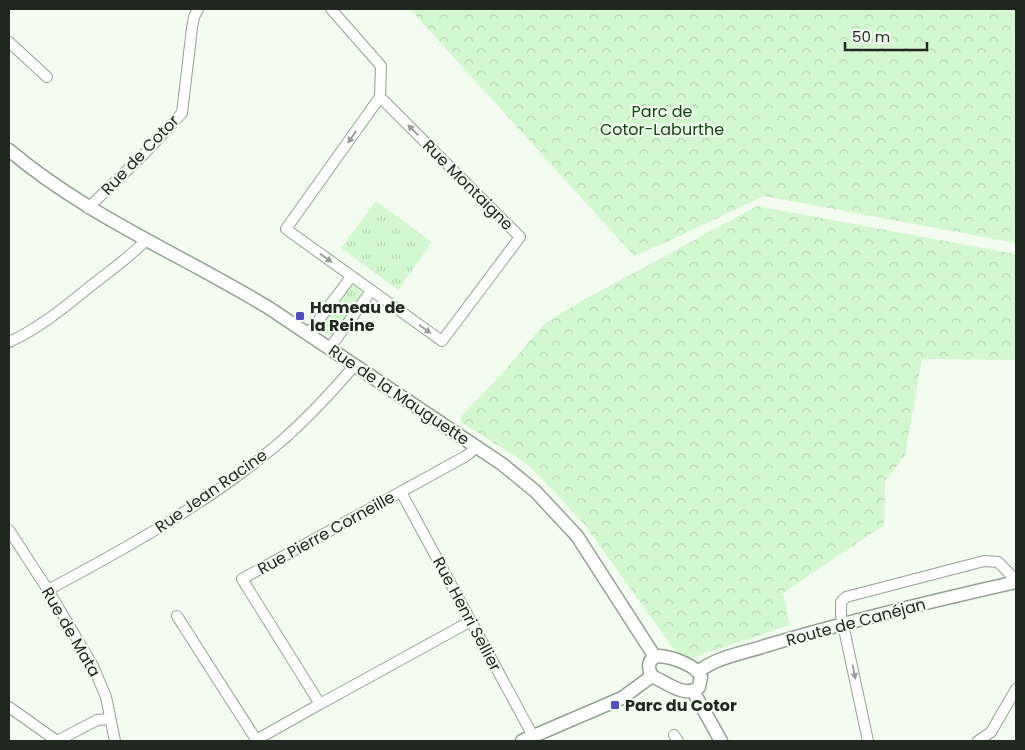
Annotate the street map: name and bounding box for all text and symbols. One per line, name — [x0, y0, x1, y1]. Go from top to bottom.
scale bar — [845, 20, 928, 52]
text: 50 m — [852, 26, 890, 47]
park label: Parc de Cotor-Laburthe — [600, 100, 724, 141]
street label: Rue de Cotor — [96, 110, 184, 200]
one-way arrow — [407, 124, 419, 136]
one-way arrow — [347, 130, 357, 144]
street label: Rue Montaigne — [417, 134, 519, 236]
one-way arrow — [319, 253, 332, 263]
place label: Hameau de la Reine — [310, 296, 405, 337]
marker: Hameau de la Reine — [294, 310, 306, 322]
one-way arrow — [418, 324, 432, 334]
street label: Rue de la Mauguette — [324, 339, 474, 451]
street label: Rue Jean Racine — [150, 444, 272, 538]
street label: Rue Pierre Corneille — [253, 486, 399, 580]
street label: Rue Henri Sellier — [427, 553, 507, 675]
street label: Rue de Mata — [36, 583, 106, 681]
street label: Route de Canéjan — [784, 592, 928, 652]
one-way arrow — [850, 664, 858, 680]
place label: Parc du Cotor — [625, 694, 737, 717]
marker: Parc du Cotor — [609, 699, 621, 711]

